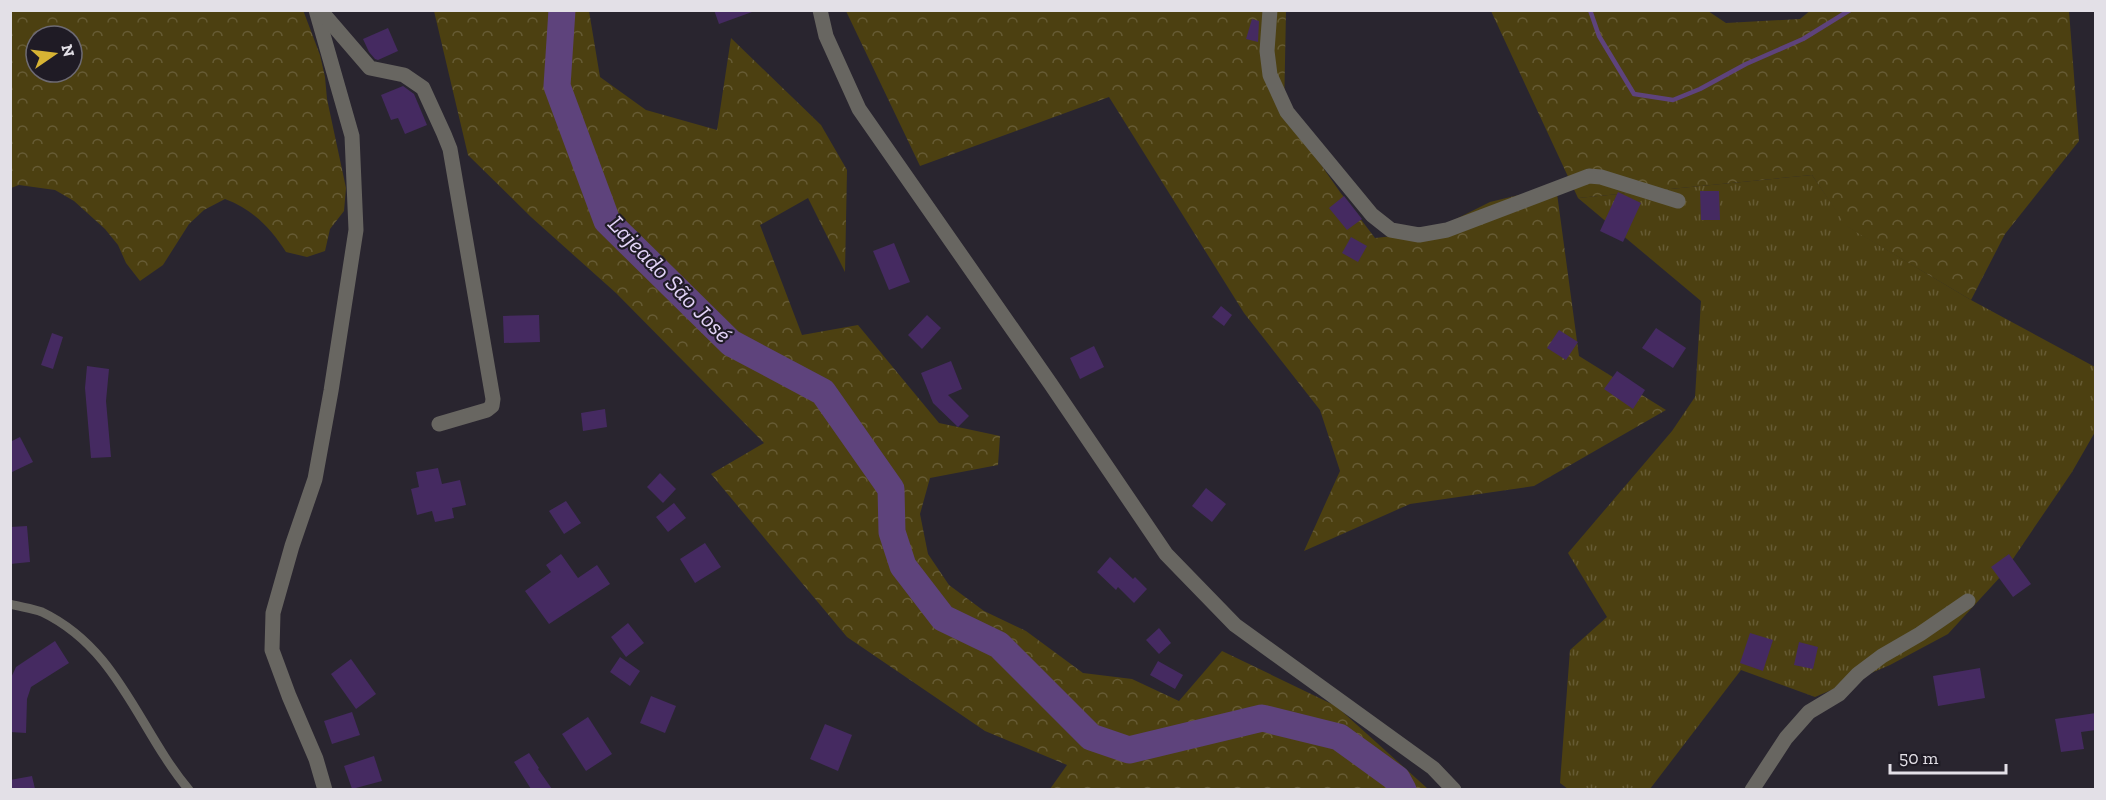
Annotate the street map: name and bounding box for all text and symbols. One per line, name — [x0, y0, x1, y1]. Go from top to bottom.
north arrow — [24, 24, 84, 84]
text: N — [57, 42, 79, 59]
water label: Lajeado São José — [602, 209, 738, 348]
scale bar — [1890, 737, 2006, 775]
text: 50 m — [1899, 747, 1939, 769]

